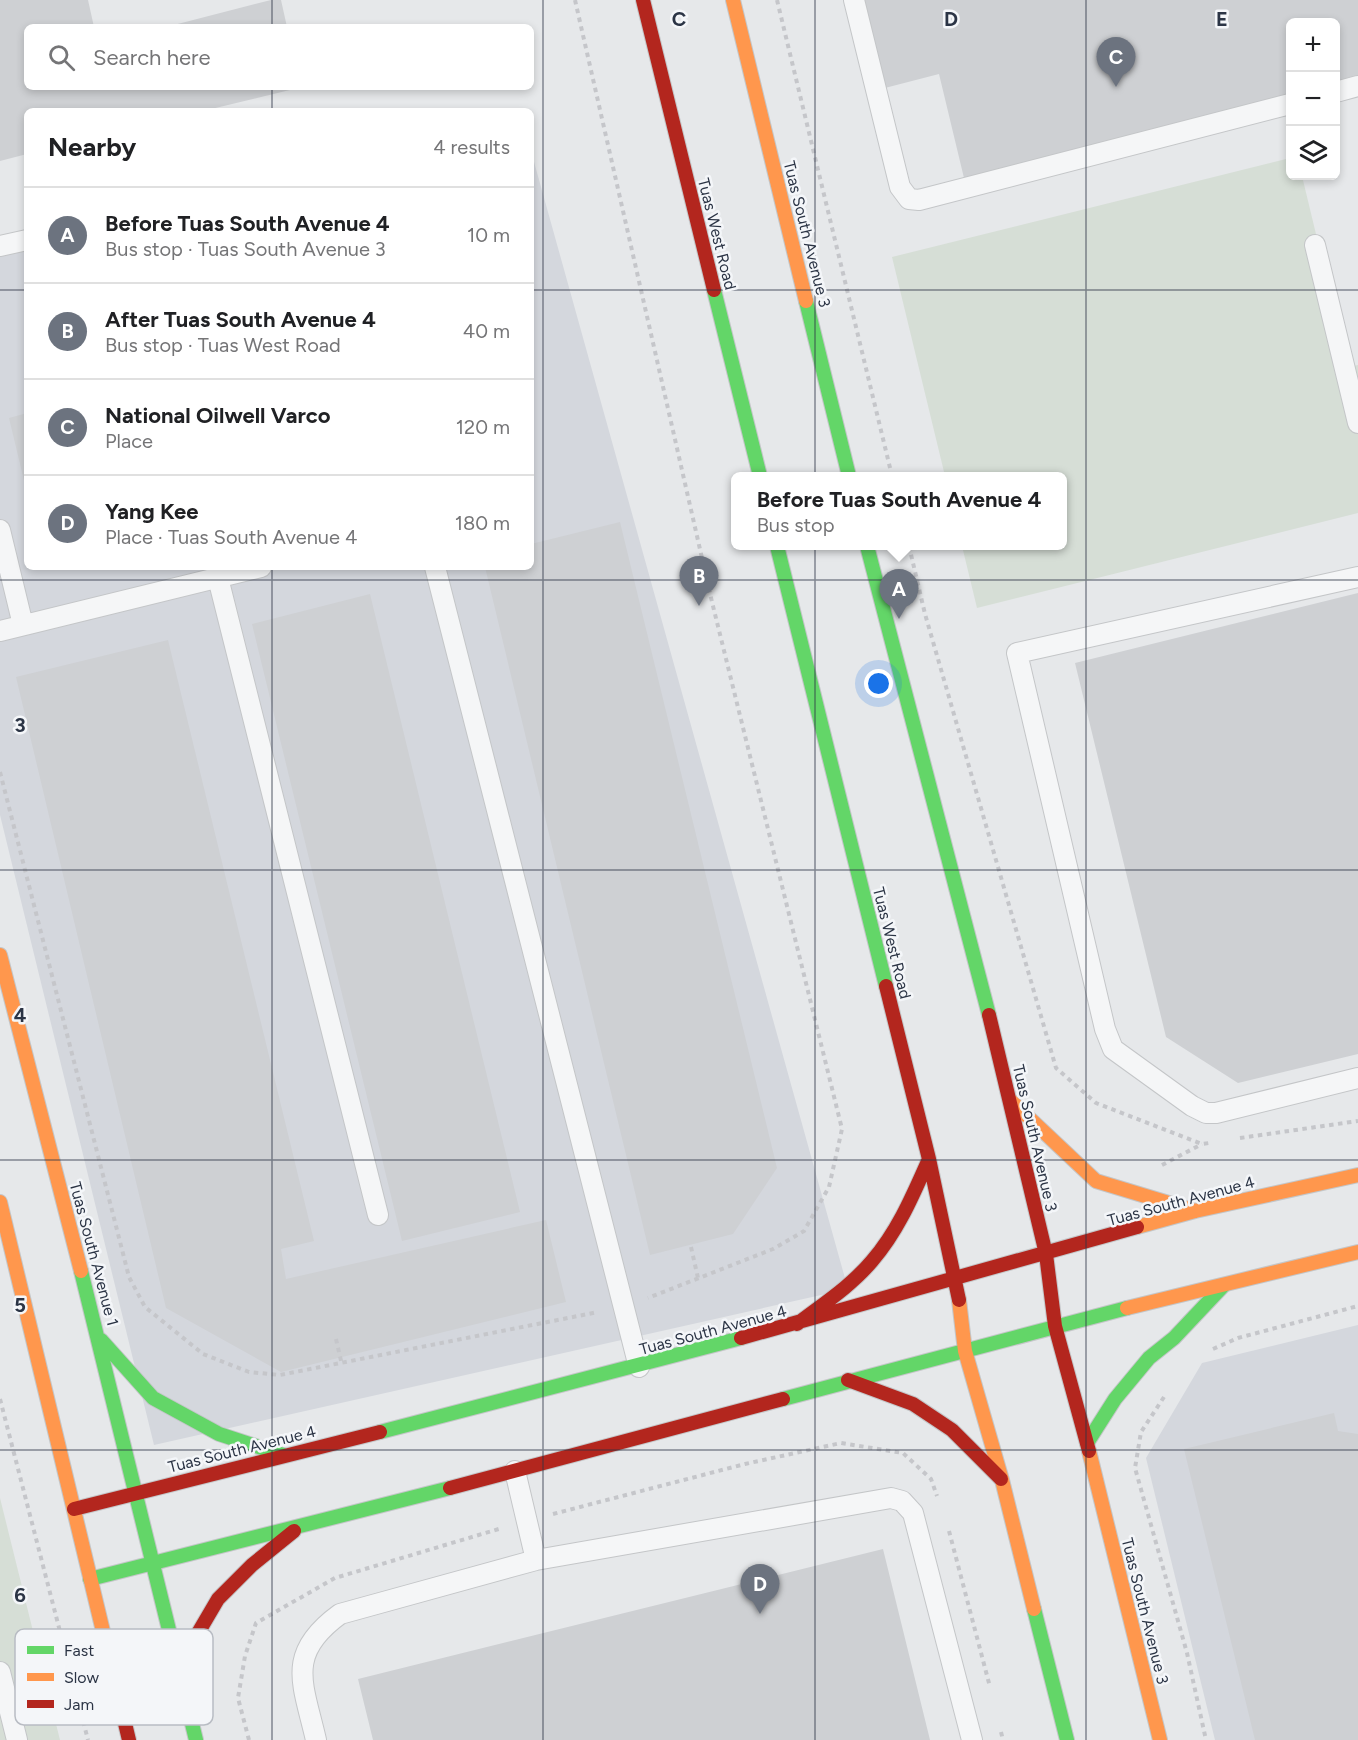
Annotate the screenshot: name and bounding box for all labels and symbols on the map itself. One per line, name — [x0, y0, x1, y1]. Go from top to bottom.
text: C — [672, 7, 686, 31]
text: D — [944, 7, 958, 31]
text: E — [1216, 7, 1228, 31]
pin: C — [1096, 38, 1136, 87]
street label: Tuas South Avenue 3 — [780, 159, 834, 309]
street label: Tuas West Road — [694, 176, 740, 292]
pin: B — [680, 556, 718, 606]
pin: A — [880, 570, 918, 619]
your location — [864, 669, 893, 698]
text: 3 — [14, 713, 26, 737]
street label: Tuas West Road — [869, 885, 915, 1001]
text: 4 — [14, 1003, 27, 1027]
street label: Tuas South Avenue 3 — [1009, 1063, 1061, 1213]
street label: Tuas South Avenue 4 — [1105, 1172, 1257, 1230]
street label: Tuas South Avenue 1 — [66, 1180, 122, 1328]
text: 5 — [14, 1293, 26, 1317]
street label: Tuas South Avenue 4 — [637, 1301, 789, 1359]
street label: Tuas South Avenue 4 — [166, 1421, 318, 1477]
street label: Tuas South Avenue 3 — [1118, 1536, 1172, 1686]
pin: D — [740, 1564, 780, 1614]
text: 6 — [14, 1583, 26, 1607]
legend — [15, 1629, 213, 1725]
text: Fast — [64, 1641, 94, 1660]
text: Slow — [64, 1668, 99, 1687]
text: Jam — [64, 1695, 94, 1714]

